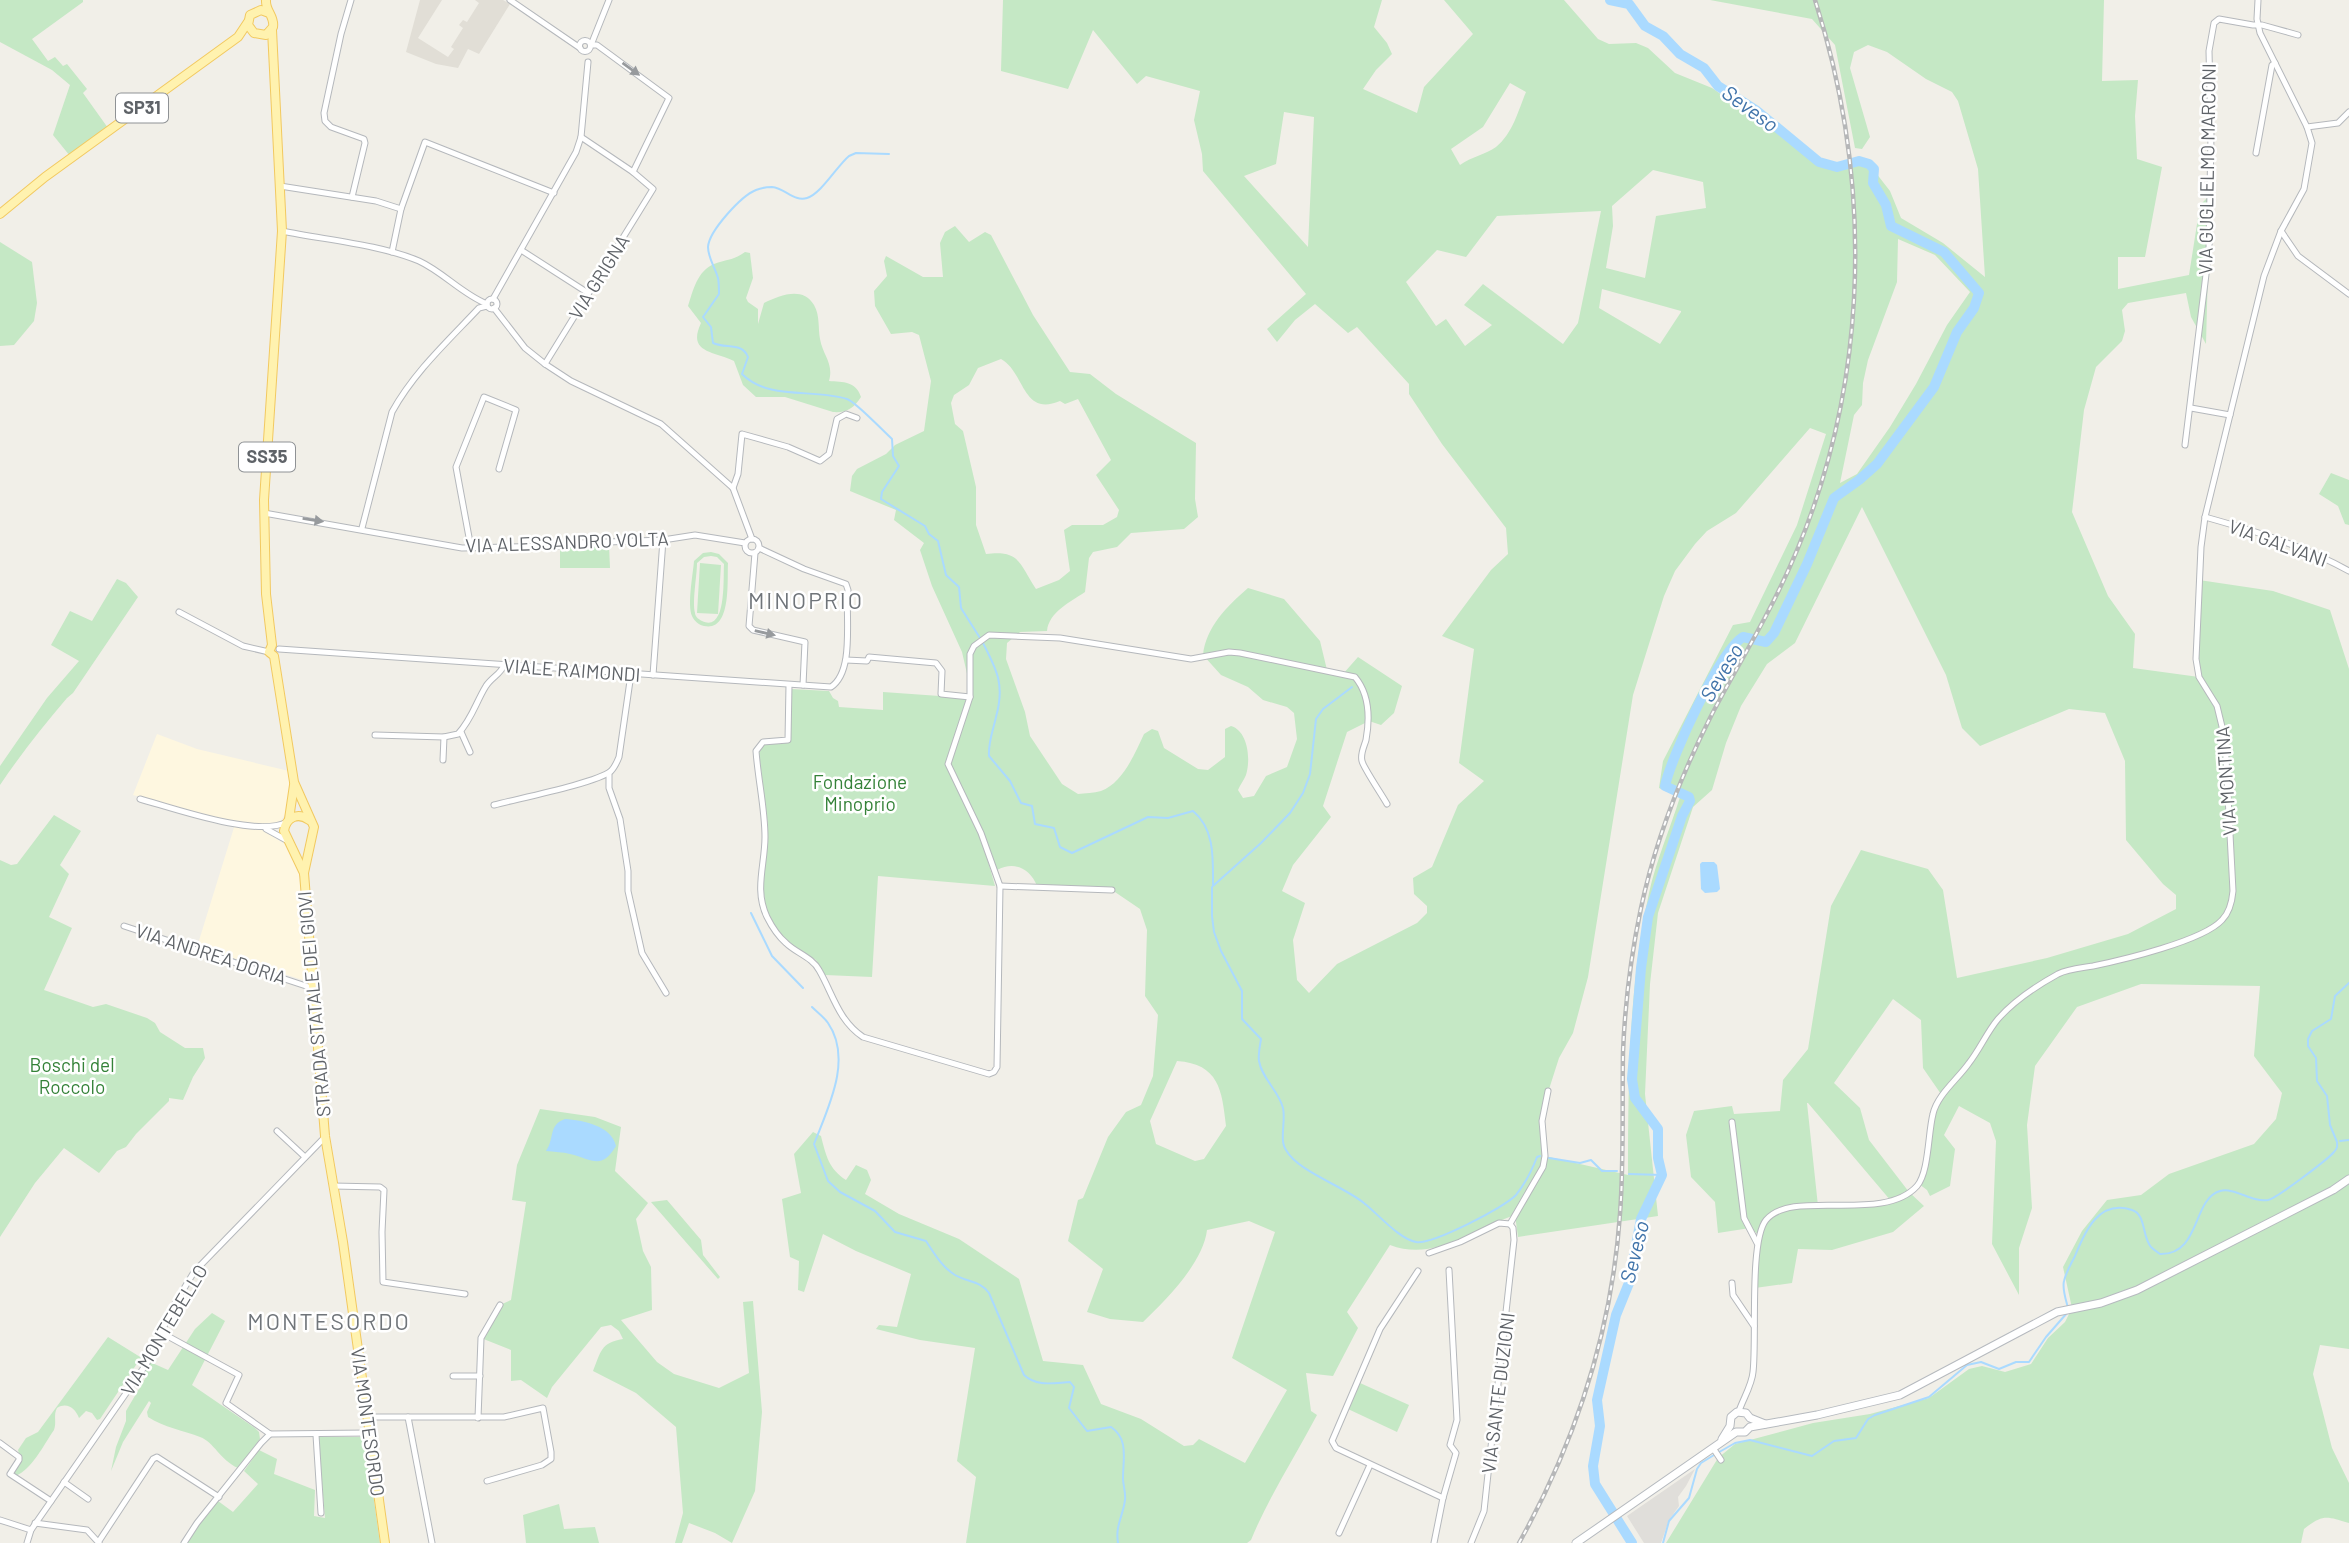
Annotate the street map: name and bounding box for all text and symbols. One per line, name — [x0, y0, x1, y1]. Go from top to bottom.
one-way arrow — [622, 62, 640, 76]
street label: VIA GUGLIELMO MARCONI — [2193, 63, 2220, 275]
water label: Seveso — [1718, 79, 1784, 137]
road number: SP31 — [116, 94, 168, 122]
street label: VIA GRIGNA — [563, 230, 634, 323]
road number: SS35 — [239, 443, 295, 472]
street label: VIA GALVANI — [2226, 514, 2331, 571]
one-way arrow — [302, 515, 324, 526]
street label: VIA ALESSANDRO VOLTA — [465, 526, 669, 557]
district label: MINOPRIO — [748, 586, 864, 614]
one-way arrow — [754, 628, 776, 639]
water label: Seveso — [1694, 639, 1748, 706]
street label: VIALE RAIMONDI — [503, 653, 641, 686]
street label: VIA MONTINA — [2210, 725, 2241, 837]
park label: Fondazione Minoprio — [813, 770, 907, 815]
street label: STRADA STATALE DEI GIOVI — [292, 890, 335, 1118]
street label: VIA ANDREA DORIA — [133, 918, 290, 989]
park label: Boschi del Roccolo — [29, 1053, 115, 1098]
water label: Seveso — [1614, 1218, 1653, 1285]
street label: VIA MONTEBELLO — [115, 1260, 212, 1399]
district label: MONTESORDO — [247, 1307, 411, 1335]
street label: VIA SANTE DUZIONI — [1476, 1311, 1519, 1475]
street label: VIA MONTESORDO — [347, 1346, 390, 1498]

